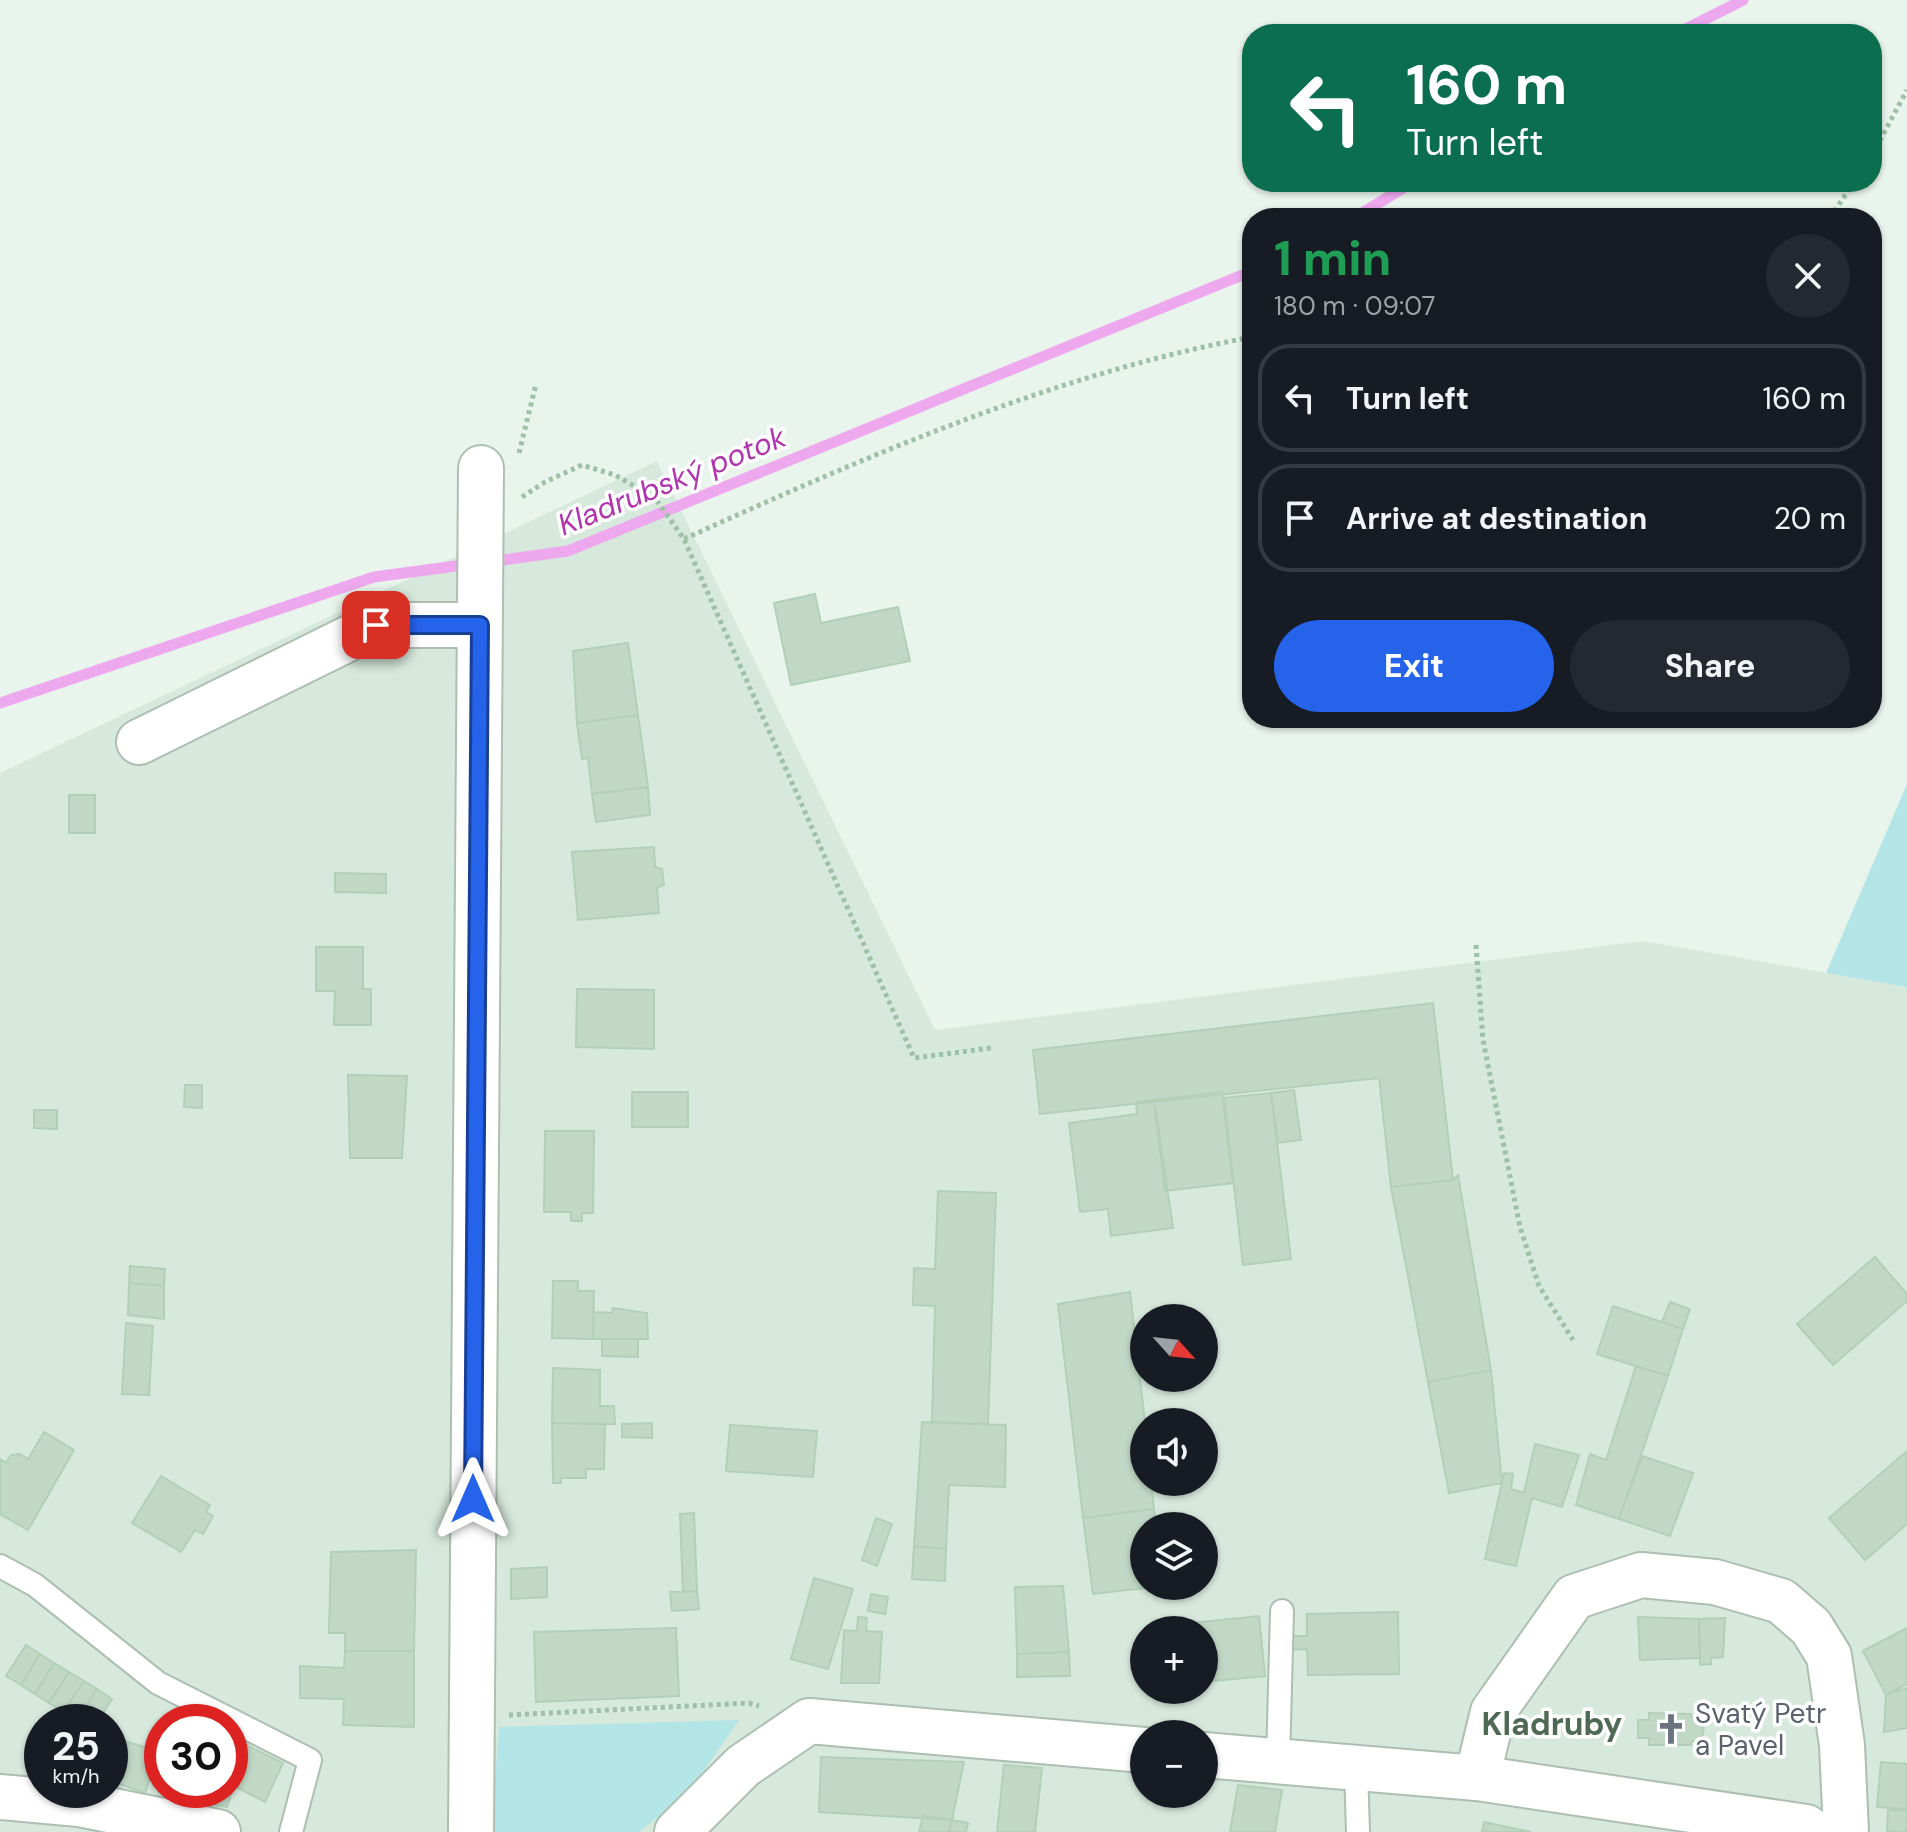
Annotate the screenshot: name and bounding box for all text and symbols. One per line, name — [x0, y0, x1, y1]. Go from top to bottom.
text: 160 m — [1406, 48, 1567, 121]
icon: left — [1274, 56, 1378, 160]
text: Turn left — [1406, 119, 1543, 166]
text: 1 min — [1274, 227, 1391, 290]
button: close — [1766, 234, 1850, 318]
text: 180 m · 09:07 — [1274, 289, 1435, 323]
icon: left — [1278, 376, 1322, 420]
text: Turn left — [1346, 379, 1469, 418]
text: 160 m — [1763, 379, 1846, 418]
water label: Kladrubský potok — [552, 417, 792, 544]
icon: arrive — [1278, 496, 1322, 540]
text: Arrive at destination — [1346, 499, 1647, 538]
text: 20 m — [1774, 499, 1846, 538]
pin — [342, 591, 410, 659]
icon: arrive — [354, 603, 398, 647]
button: Exit — [1274, 620, 1554, 712]
button: Share — [1570, 620, 1850, 712]
north arrow — [1130, 1304, 1218, 1392]
map controls — [1130, 1304, 1218, 1808]
button: sound — [1130, 1408, 1218, 1496]
position arrow — [431, 1457, 515, 1541]
button: layers — [1130, 1512, 1218, 1600]
button: + — [1130, 1616, 1218, 1704]
place label: Svatý Petr a Pavel — [1695, 1695, 1826, 1764]
district label: Kladruby — [1482, 1703, 1622, 1745]
speed limit sign: 30 — [144, 1704, 248, 1808]
church icon: Svatý Petr a Pavel — [1654, 1712, 1688, 1746]
text: 25 — [52, 1720, 100, 1772]
button: − — [1130, 1720, 1218, 1808]
text: km/h — [52, 1763, 100, 1789]

